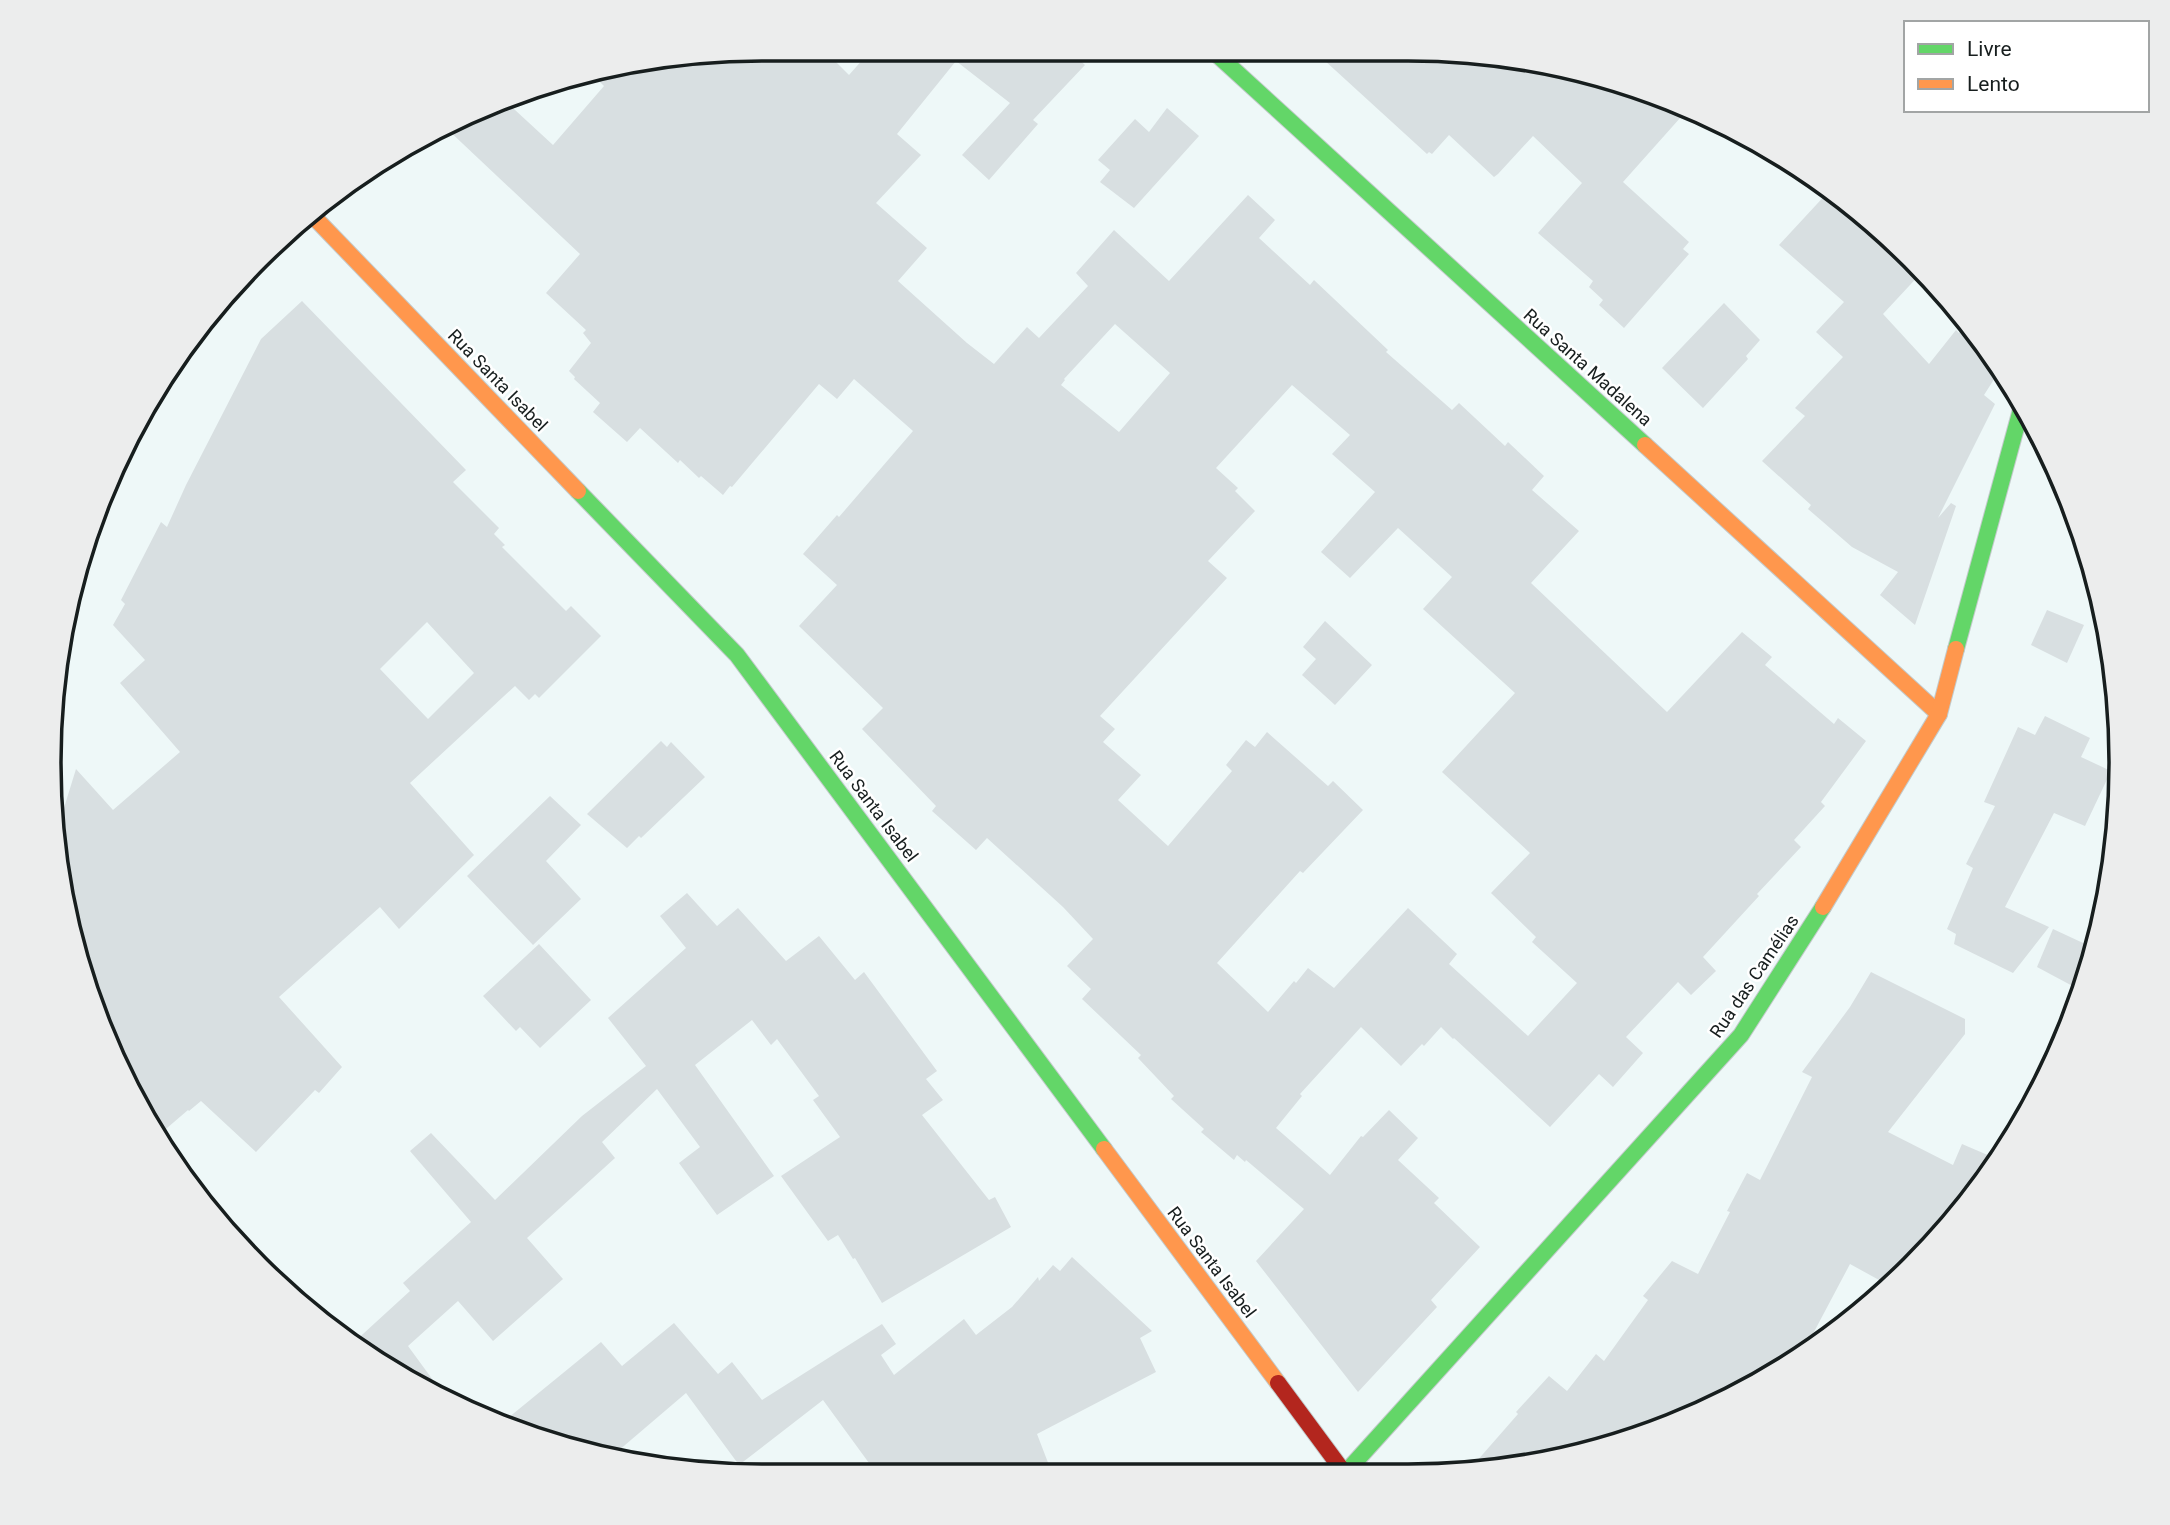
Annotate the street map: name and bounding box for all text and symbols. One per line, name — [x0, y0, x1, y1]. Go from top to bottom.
legend — [1904, 21, 2149, 112]
text: Livre — [1967, 37, 2012, 61]
text: Lento — [1967, 72, 2020, 96]
street label: Rua Santa Madalena — [1520, 304, 1656, 430]
street label: Rua Santa Isabel — [444, 325, 552, 435]
street label: Rua Santa Isabel — [825, 746, 923, 866]
street label: Rua das Camélias — [1705, 911, 1803, 1041]
street label: Rua Santa Isabel — [1163, 1202, 1261, 1322]

